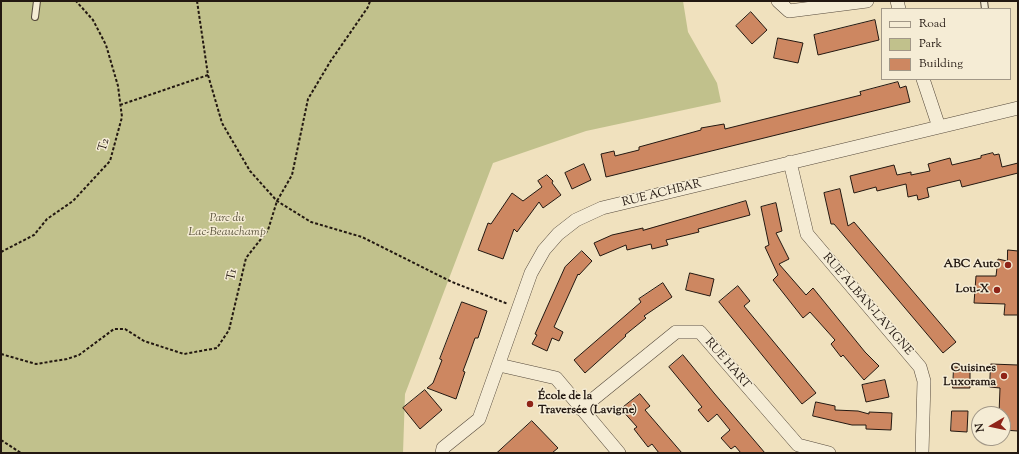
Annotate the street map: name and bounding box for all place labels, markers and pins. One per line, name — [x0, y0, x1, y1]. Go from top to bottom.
place label: ABC Auto — [944, 258, 1000, 272]
marker: ABC Auto — [1003, 260, 1013, 270]
place label: Lou-X — [956, 283, 989, 297]
marker: Lou-X — [992, 285, 1002, 295]
place label: Cuisines Luxorama — [943, 362, 996, 390]
marker: Cuisines Luxorama — [999, 371, 1009, 381]
place label: École de la Traversée (Lavigne) — [538, 390, 637, 418]
marker: École de la Traversée (Lavigne) — [525, 399, 535, 409]

